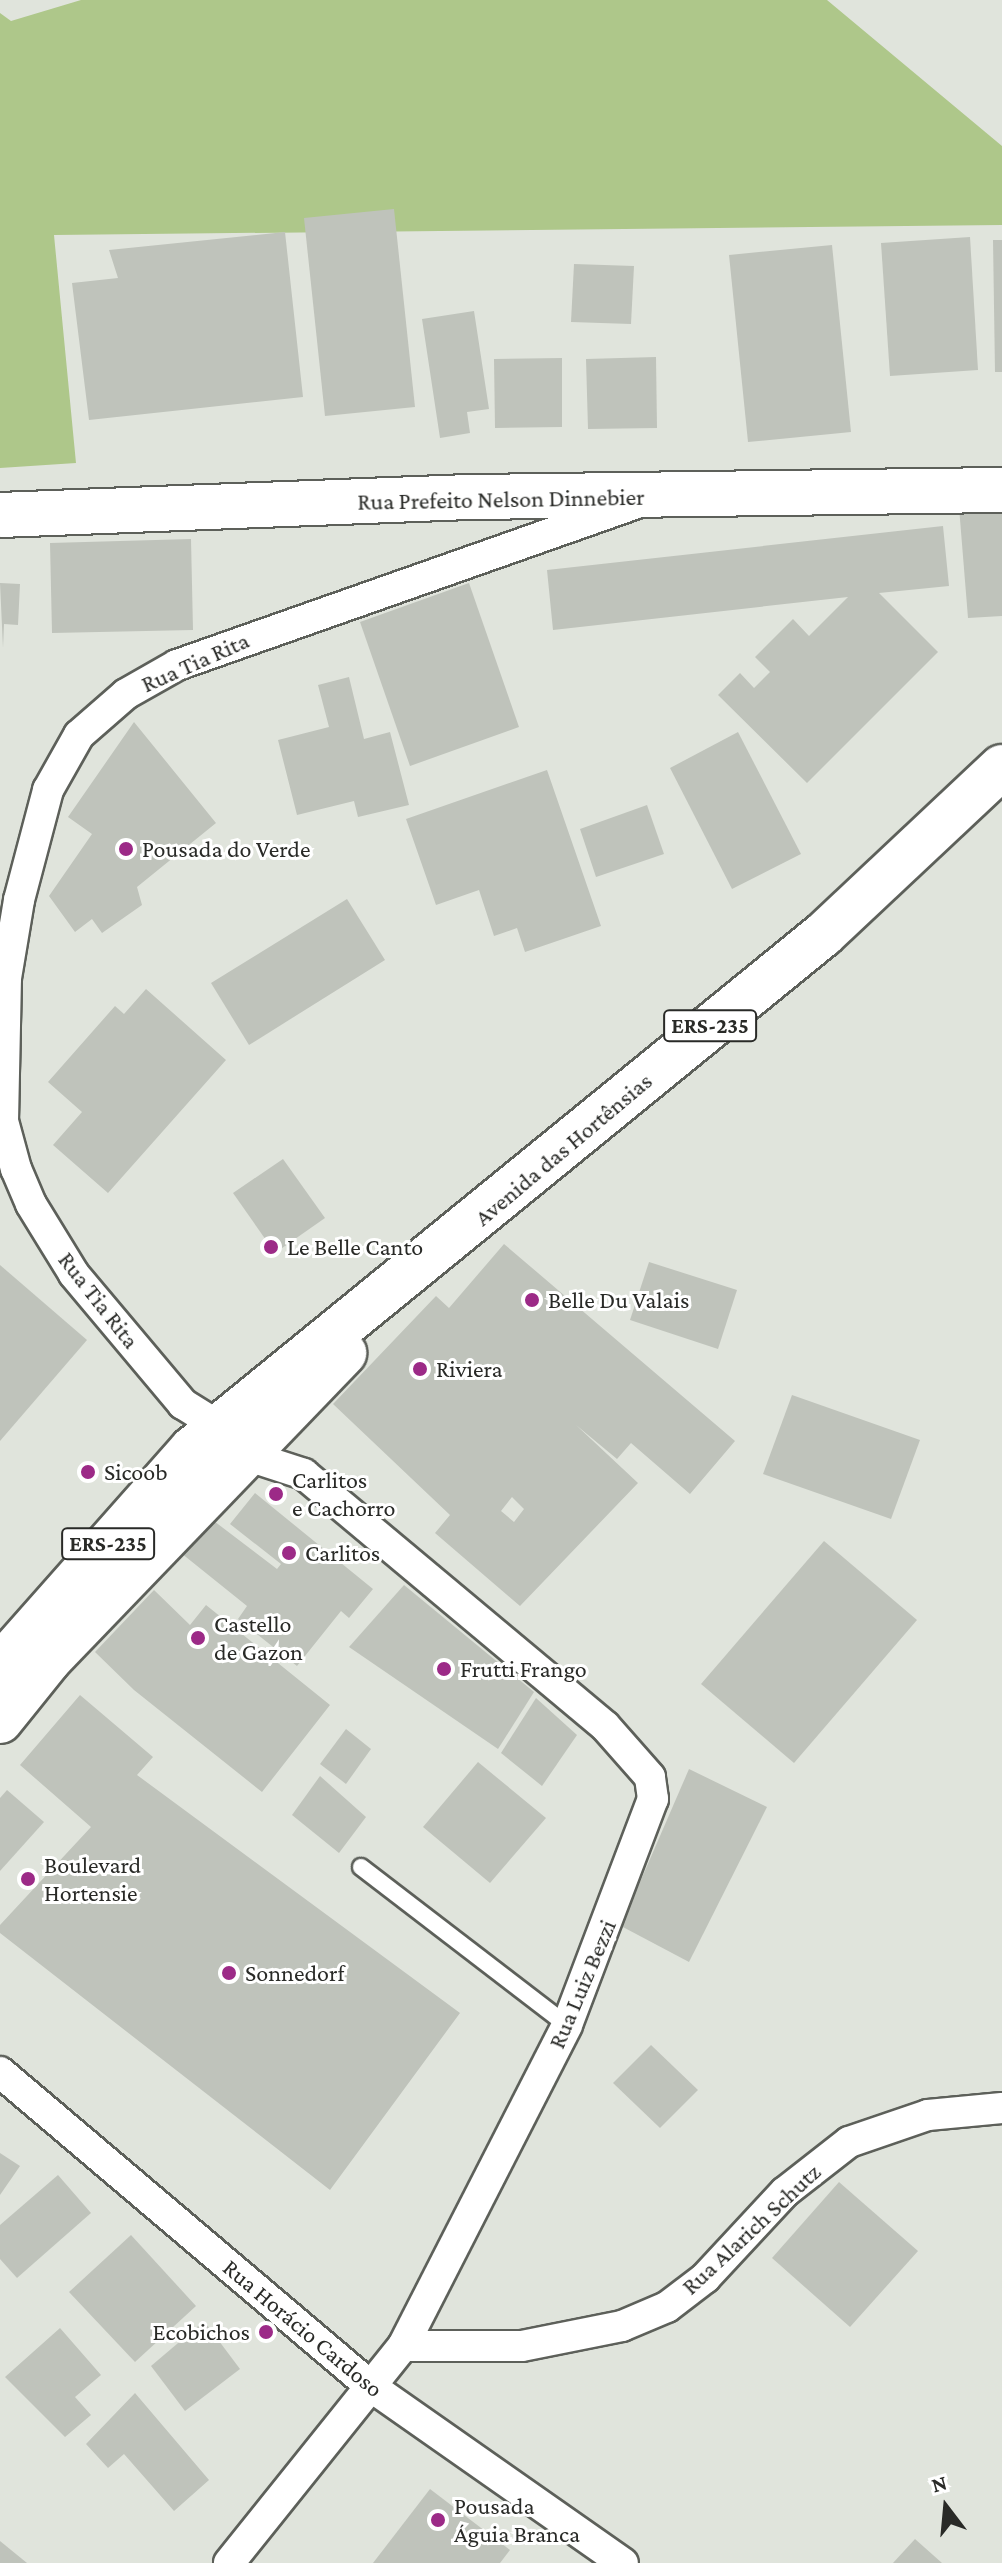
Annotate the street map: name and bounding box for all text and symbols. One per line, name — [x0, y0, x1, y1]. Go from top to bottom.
street label: Rua Prefeito Nelson Dinnebier — [357, 482, 645, 516]
street label: Rua Tia Rita — [137, 625, 253, 699]
place label: Pousada do Verde — [142, 835, 310, 863]
marker: Pousada do Verde — [117, 840, 135, 858]
road number: ERS-235 — [662, 1008, 758, 1044]
street label: Avenida das Hortênsias — [468, 1066, 658, 1232]
place label: Le Belle Canto — [287, 1233, 423, 1261]
marker: Le Belle Canto — [262, 1238, 280, 1256]
street label: Rua Tia Rita — [52, 1246, 146, 1354]
place label: Belle Du Valais — [548, 1286, 689, 1314]
marker: Belle Du Valais — [523, 1291, 541, 1309]
place label: Riviera — [436, 1355, 503, 1383]
marker: Riviera — [411, 1360, 429, 1378]
place label: Sicoob — [104, 1458, 167, 1486]
marker: Sicoob — [79, 1463, 97, 1481]
place label: Carlitos e Cachorro — [292, 1466, 395, 1522]
marker: Carlitos e Cachorro — [267, 1485, 285, 1503]
road number: ERS-235 — [60, 1526, 156, 1562]
place label: Carlitos — [305, 1539, 380, 1567]
marker: Carlitos — [280, 1544, 298, 1562]
place label: Castello de Gazon — [214, 1610, 303, 1666]
marker: Castello de Gazon — [189, 1629, 207, 1647]
place label: Frutti Frango — [460, 1655, 587, 1683]
marker: Frutti Frango — [435, 1660, 453, 1678]
place label: Boulevard Hortensie — [44, 1851, 141, 1907]
marker: Boulevard Hortensie — [19, 1870, 37, 1888]
street label: Rua Luiz Bezzi — [542, 1915, 622, 2053]
place label: Sonnedorf — [245, 1959, 345, 1987]
marker: Sonnedorf — [220, 1964, 238, 1982]
street label: Rua Alarich Schutz — [676, 2157, 826, 2301]
street label: Rua Horácio Cardoso — [217, 2253, 389, 2403]
place label: Ecobichos — [153, 2318, 250, 2346]
marker: Ecobichos — [257, 2323, 275, 2341]
north arrow — [906, 2467, 986, 2547]
text: N — [929, 2469, 950, 2498]
place label: Pousada Águia Branca — [454, 2492, 580, 2548]
marker: Pousada Águia Branca — [429, 2511, 447, 2529]

